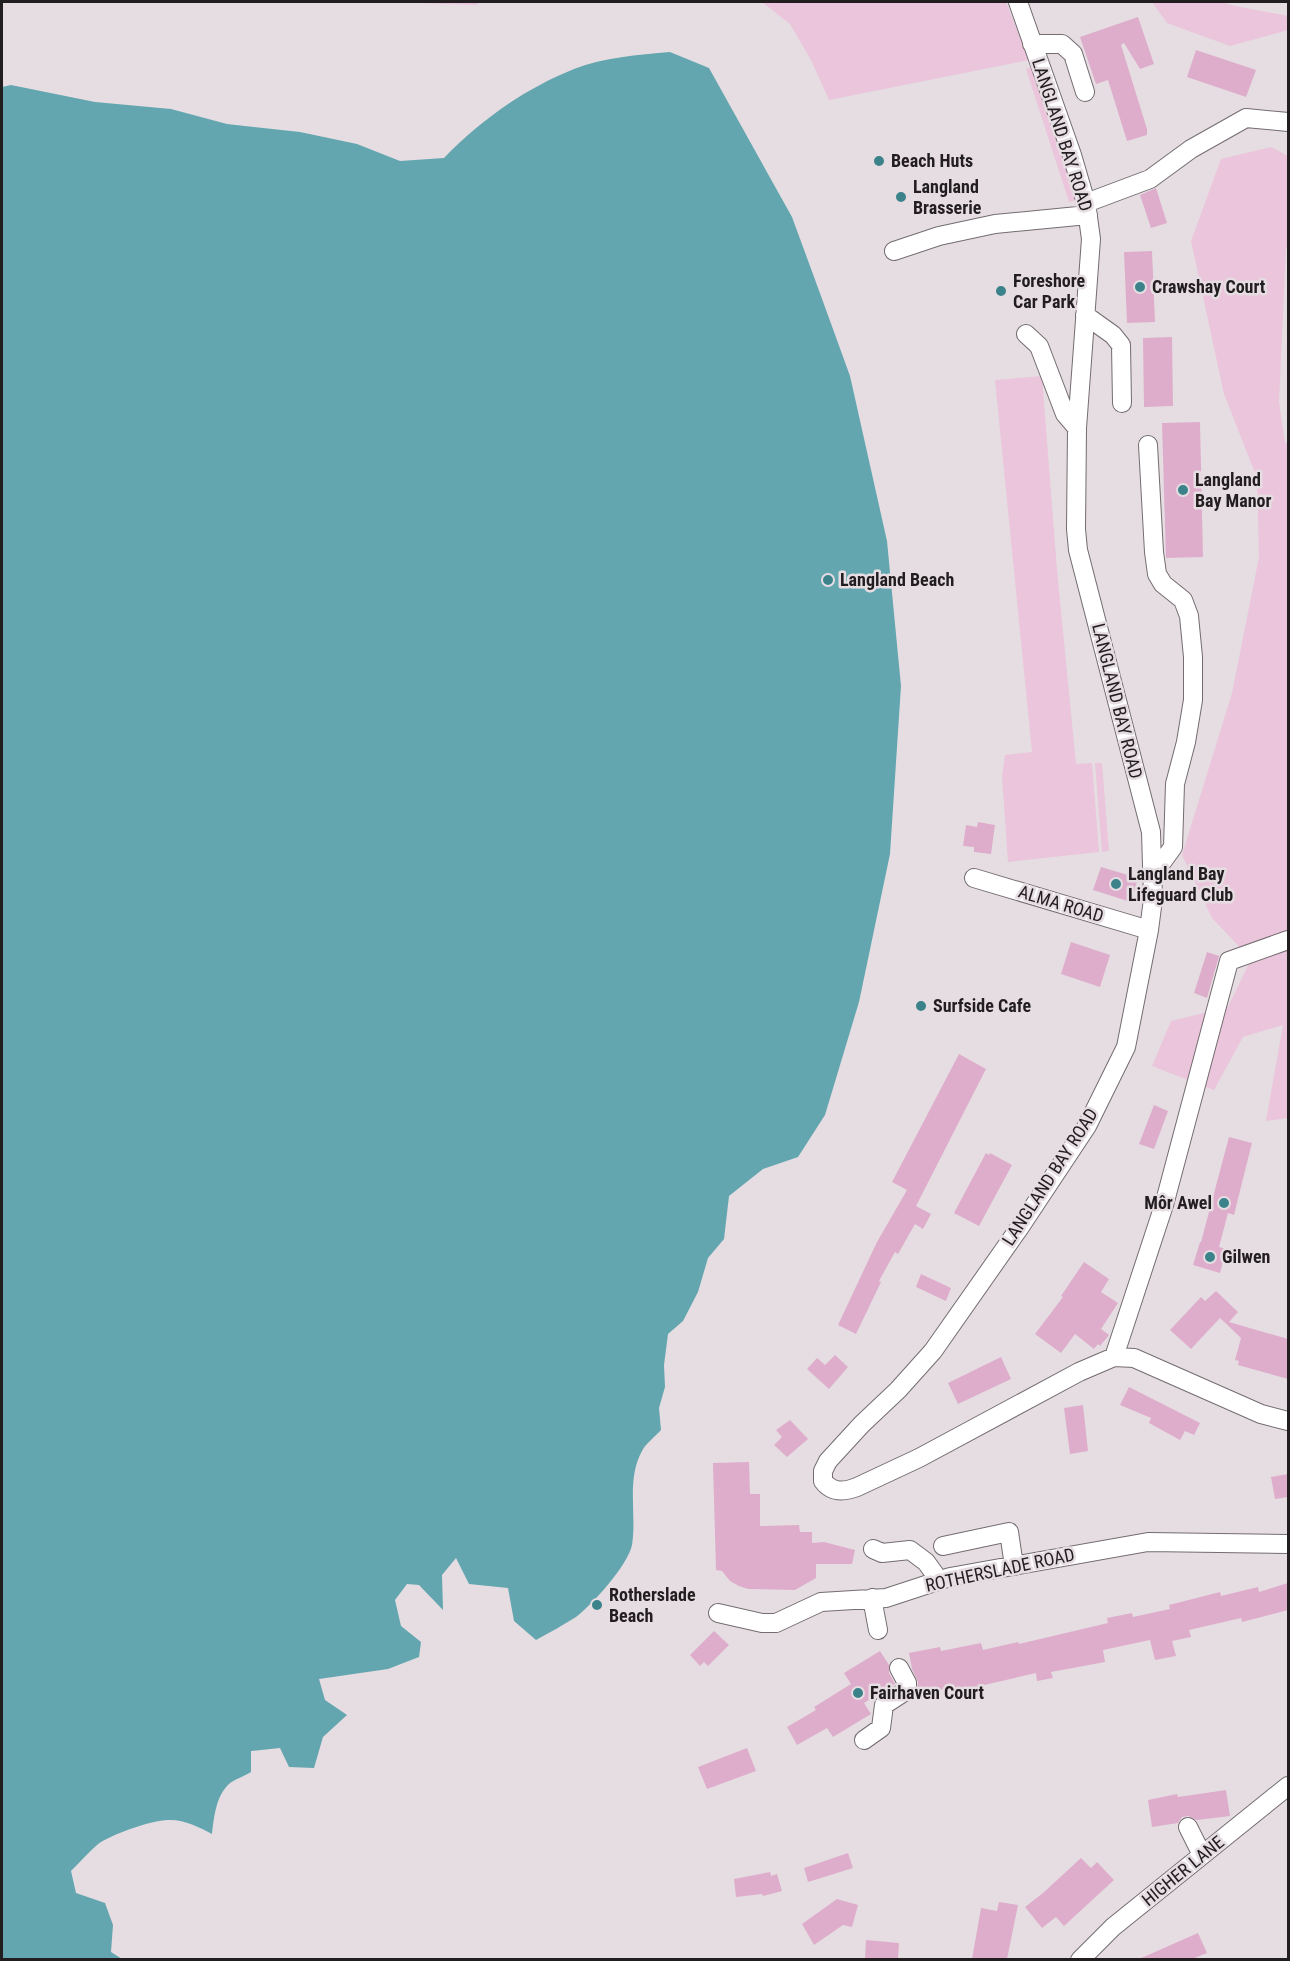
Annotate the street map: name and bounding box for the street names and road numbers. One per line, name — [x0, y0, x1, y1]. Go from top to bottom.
street label: LANGLAND BAY ROAD — [1028, 56, 1097, 214]
street label: LANGLAND BAY ROAD — [1088, 621, 1147, 781]
street label: ALMA ROAD — [1016, 881, 1106, 926]
street label: LANGLAND BAY ROAD — [997, 1104, 1102, 1249]
street label: ROTHERSLADE ROAD — [923, 1543, 1076, 1596]
street label: HIGHER LANE — [1137, 1831, 1228, 1910]

